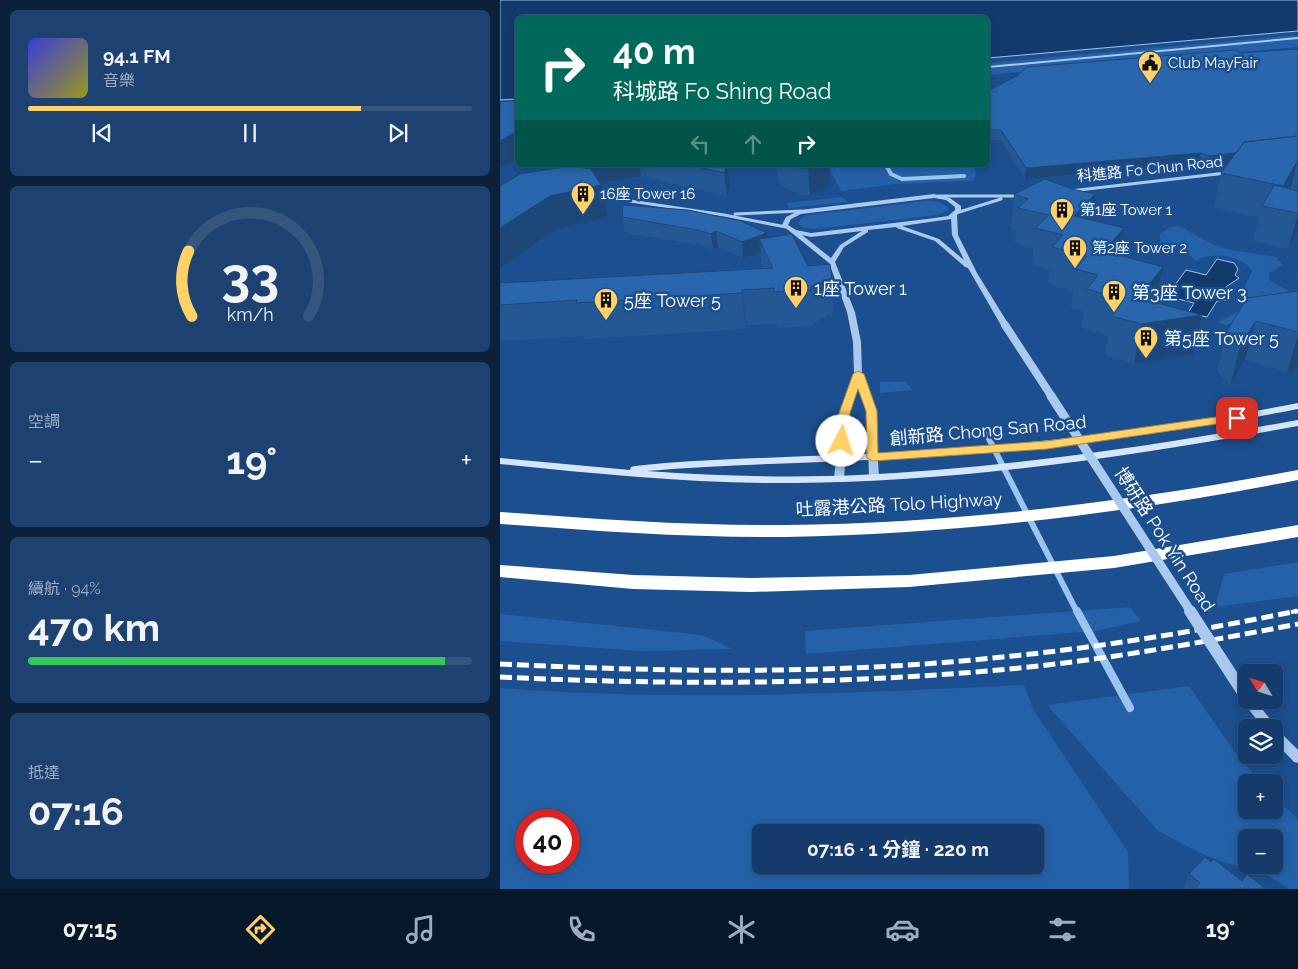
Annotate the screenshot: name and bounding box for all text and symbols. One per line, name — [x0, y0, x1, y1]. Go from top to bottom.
text: 40 m — [613, 31, 695, 72]
icon: right — [530, 35, 595, 100]
text: 94.1 FM — [103, 45, 171, 67]
public building icon: Club MayFair — [1137, 50, 1163, 84]
place label: Club MayFair — [1168, 54, 1259, 72]
text: 音樂 — [103, 71, 135, 90]
text: 科城路 Fo Shing Road — [613, 78, 831, 104]
icon: previous — [88, 119, 116, 147]
icon: pause — [236, 119, 264, 147]
icon: next — [384, 119, 412, 147]
icon: left — [686, 130, 714, 158]
icon: ahead — [739, 130, 767, 158]
icon: right — [792, 130, 820, 158]
street label: 科進路 Fo Chun Road — [1076, 152, 1224, 186]
building icon: 16座 Tower 16 — [570, 181, 596, 215]
place label: 16座 Tower 16 — [600, 185, 695, 203]
building icon: 第1座 Tower 1 — [1049, 197, 1075, 231]
place label: 第1座 Tower 1 — [1080, 201, 1173, 219]
building icon: 第2座 Tower 2 — [1062, 235, 1088, 269]
place label: 第2座 Tower 2 — [1092, 239, 1187, 257]
text: 33 — [221, 246, 279, 307]
building icon: 1座 Tower 1 — [783, 275, 809, 309]
place label: 1座 Tower 1 — [814, 278, 907, 299]
building icon: 第3座 Tower 3 — [1101, 279, 1127, 313]
place label: 第3座 Tower 3 — [1132, 282, 1247, 303]
building icon: 5座 Tower 5 — [593, 287, 619, 321]
place label: 5座 Tower 5 — [624, 290, 721, 311]
text: km/h — [226, 304, 274, 325]
building icon: 第5座 Tower 5 — [1133, 325, 1159, 359]
place label: 第5座 Tower 5 — [1164, 328, 1279, 349]
pin — [1216, 397, 1258, 439]
icon: arrive — [1223, 404, 1251, 432]
street label: 創新路 Chong San Road — [889, 411, 1087, 449]
text: 空調 — [28, 412, 60, 431]
position arrow — [815, 414, 867, 466]
text: 19° — [226, 438, 277, 483]
text: − — [28, 444, 43, 477]
text: + — [460, 444, 472, 477]
street label: 博研路 Pok Yin Road — [1111, 463, 1219, 615]
street label: 吐露港公路 Tolo Highway — [795, 488, 1003, 520]
text: 續航 · 94% — [28, 579, 101, 598]
text: 470 km — [28, 605, 160, 650]
north arrow — [1238, 664, 1282, 709]
map controls — [1238, 664, 1283, 874]
button: layers — [1238, 719, 1283, 764]
text: 抵達 — [28, 763, 60, 782]
button: + — [1238, 774, 1283, 819]
text: 07:16 — [28, 789, 124, 834]
speed limit sign: 40 — [515, 809, 580, 874]
button: − — [1238, 829, 1283, 874]
text: 07:16 · 1 分鐘 · 220 m — [807, 838, 989, 860]
icon: directions — [243, 912, 278, 947]
icon: music — [403, 912, 438, 947]
icon: phone — [564, 912, 599, 947]
icon: climate — [724, 912, 759, 947]
icon: car — [885, 912, 920, 947]
icon: filters — [1045, 912, 1080, 947]
text: 07:15 — [63, 916, 117, 942]
text: 19° — [1206, 916, 1235, 942]

